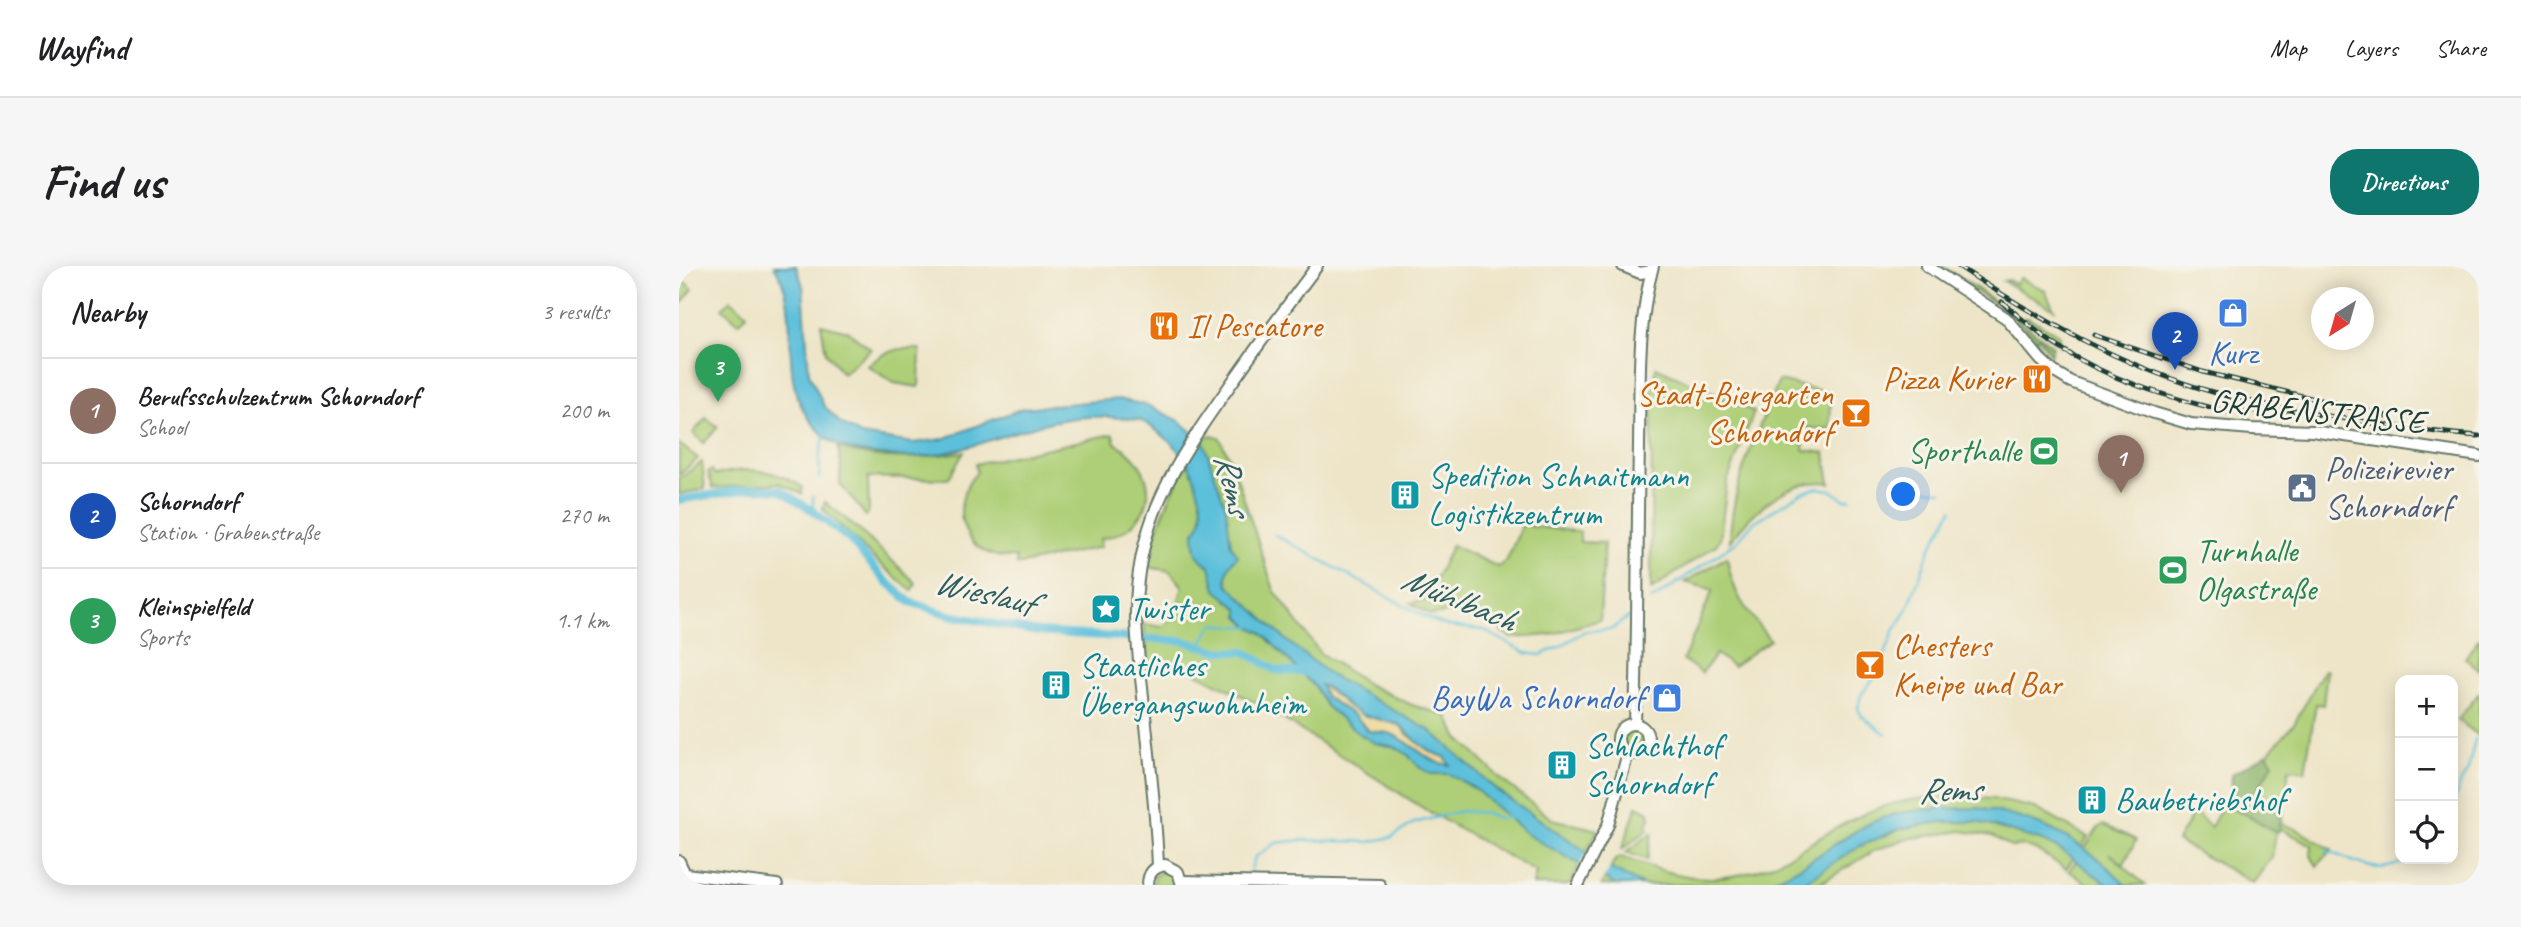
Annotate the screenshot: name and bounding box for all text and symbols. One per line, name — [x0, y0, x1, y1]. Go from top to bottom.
text: Wayfind — [35, 27, 128, 69]
text: Map — [2270, 33, 2307, 63]
text: Layers — [2345, 33, 2398, 63]
text: Share — [2436, 33, 2486, 63]
button: Directions — [2330, 149, 2479, 215]
text: Find us — [42, 151, 164, 213]
north arrow — [2311, 287, 2374, 350]
text: Nearby — [70, 293, 146, 331]
shop icon: Kurz — [2216, 296, 2250, 330]
text: 3 results — [542, 297, 609, 326]
place label: Il Pescatore — [1187, 305, 1324, 347]
restaurant icon: Il Pescatore — [1147, 309, 1181, 343]
pin: 2 — [2152, 312, 2198, 370]
place label: Kurz — [2209, 332, 2260, 374]
pin: 3 — [695, 344, 741, 402]
place label: Pizza Kurier — [1883, 358, 2017, 400]
restaurant icon: Pizza Kurier — [2020, 362, 2054, 396]
place label: Stadt-Biergarten Schorndorf — [1636, 373, 1839, 453]
street label: GRABENSTRASSE — [2209, 379, 2432, 444]
text: Berufsschulzentrum Schorndorf — [137, 380, 419, 413]
text: 1 — [88, 396, 98, 425]
text: 200 m — [560, 396, 609, 425]
bar icon: Stadt-Biergarten Schorndorf — [1839, 396, 1873, 430]
text: School — [137, 413, 186, 442]
place label: Sporthalle — [1908, 430, 2023, 472]
sports icon: Sporthalle — [2027, 434, 2061, 468]
pin: 1 — [2098, 435, 2144, 493]
place label: Polizeirevier Schorndorf — [2325, 448, 2458, 528]
water label: Rems — [1204, 449, 1264, 525]
place label: Spedition Schnaitmann Logistikzentrum — [1428, 455, 1689, 535]
public building icon: Polizeirevier Schorndorf — [2285, 471, 2319, 505]
your location — [1886, 477, 1920, 511]
building icon: Spedition Schnaitmann Logistikzentrum — [1388, 478, 1422, 512]
text: Schorndorf — [137, 485, 239, 518]
text: 2 — [88, 501, 98, 530]
text: 270 m — [560, 501, 609, 530]
text: Station · Grabenstraße — [137, 518, 319, 547]
place label: Turnhalle Olgastraße — [2196, 530, 2318, 610]
sports icon: Turnhalle Olgastraße — [2156, 553, 2190, 587]
water label: Mühlbach — [1395, 556, 1526, 643]
water label: Wieslauf — [930, 559, 1051, 628]
place label: Twister — [1129, 588, 1212, 630]
text: Kleinspielfeld — [137, 590, 250, 623]
place icon: Twister — [1089, 592, 1123, 626]
text: 3 — [88, 606, 98, 635]
text: 1.1 km — [556, 606, 609, 635]
text: Sports — [137, 623, 189, 652]
place label: Chesters Kneipe und Bar — [1893, 625, 2063, 705]
place label: Staatliches Übergangswohnheim — [1079, 645, 1307, 725]
bar icon: Chesters Kneipe und Bar — [1853, 648, 1887, 682]
building icon: Staatliches Übergangswohnheim — [1039, 668, 1073, 702]
map controls — [2395, 675, 2458, 864]
button: + — [2395, 675, 2458, 738]
place label: BayWa Schorndorf — [1431, 677, 1650, 719]
shop icon: BayWa Schorndorf — [1650, 681, 1684, 715]
place label: Schlachthof Schorndorf — [1585, 725, 1728, 805]
button: − — [2395, 738, 2458, 801]
building icon: Schlachthof Schorndorf — [1545, 748, 1579, 782]
water label: Rems — [1918, 766, 1987, 814]
place label: Baubetriebshof — [2115, 779, 2292, 821]
building icon: Baubetriebshof — [2075, 783, 2109, 817]
button: locate — [2395, 801, 2458, 864]

